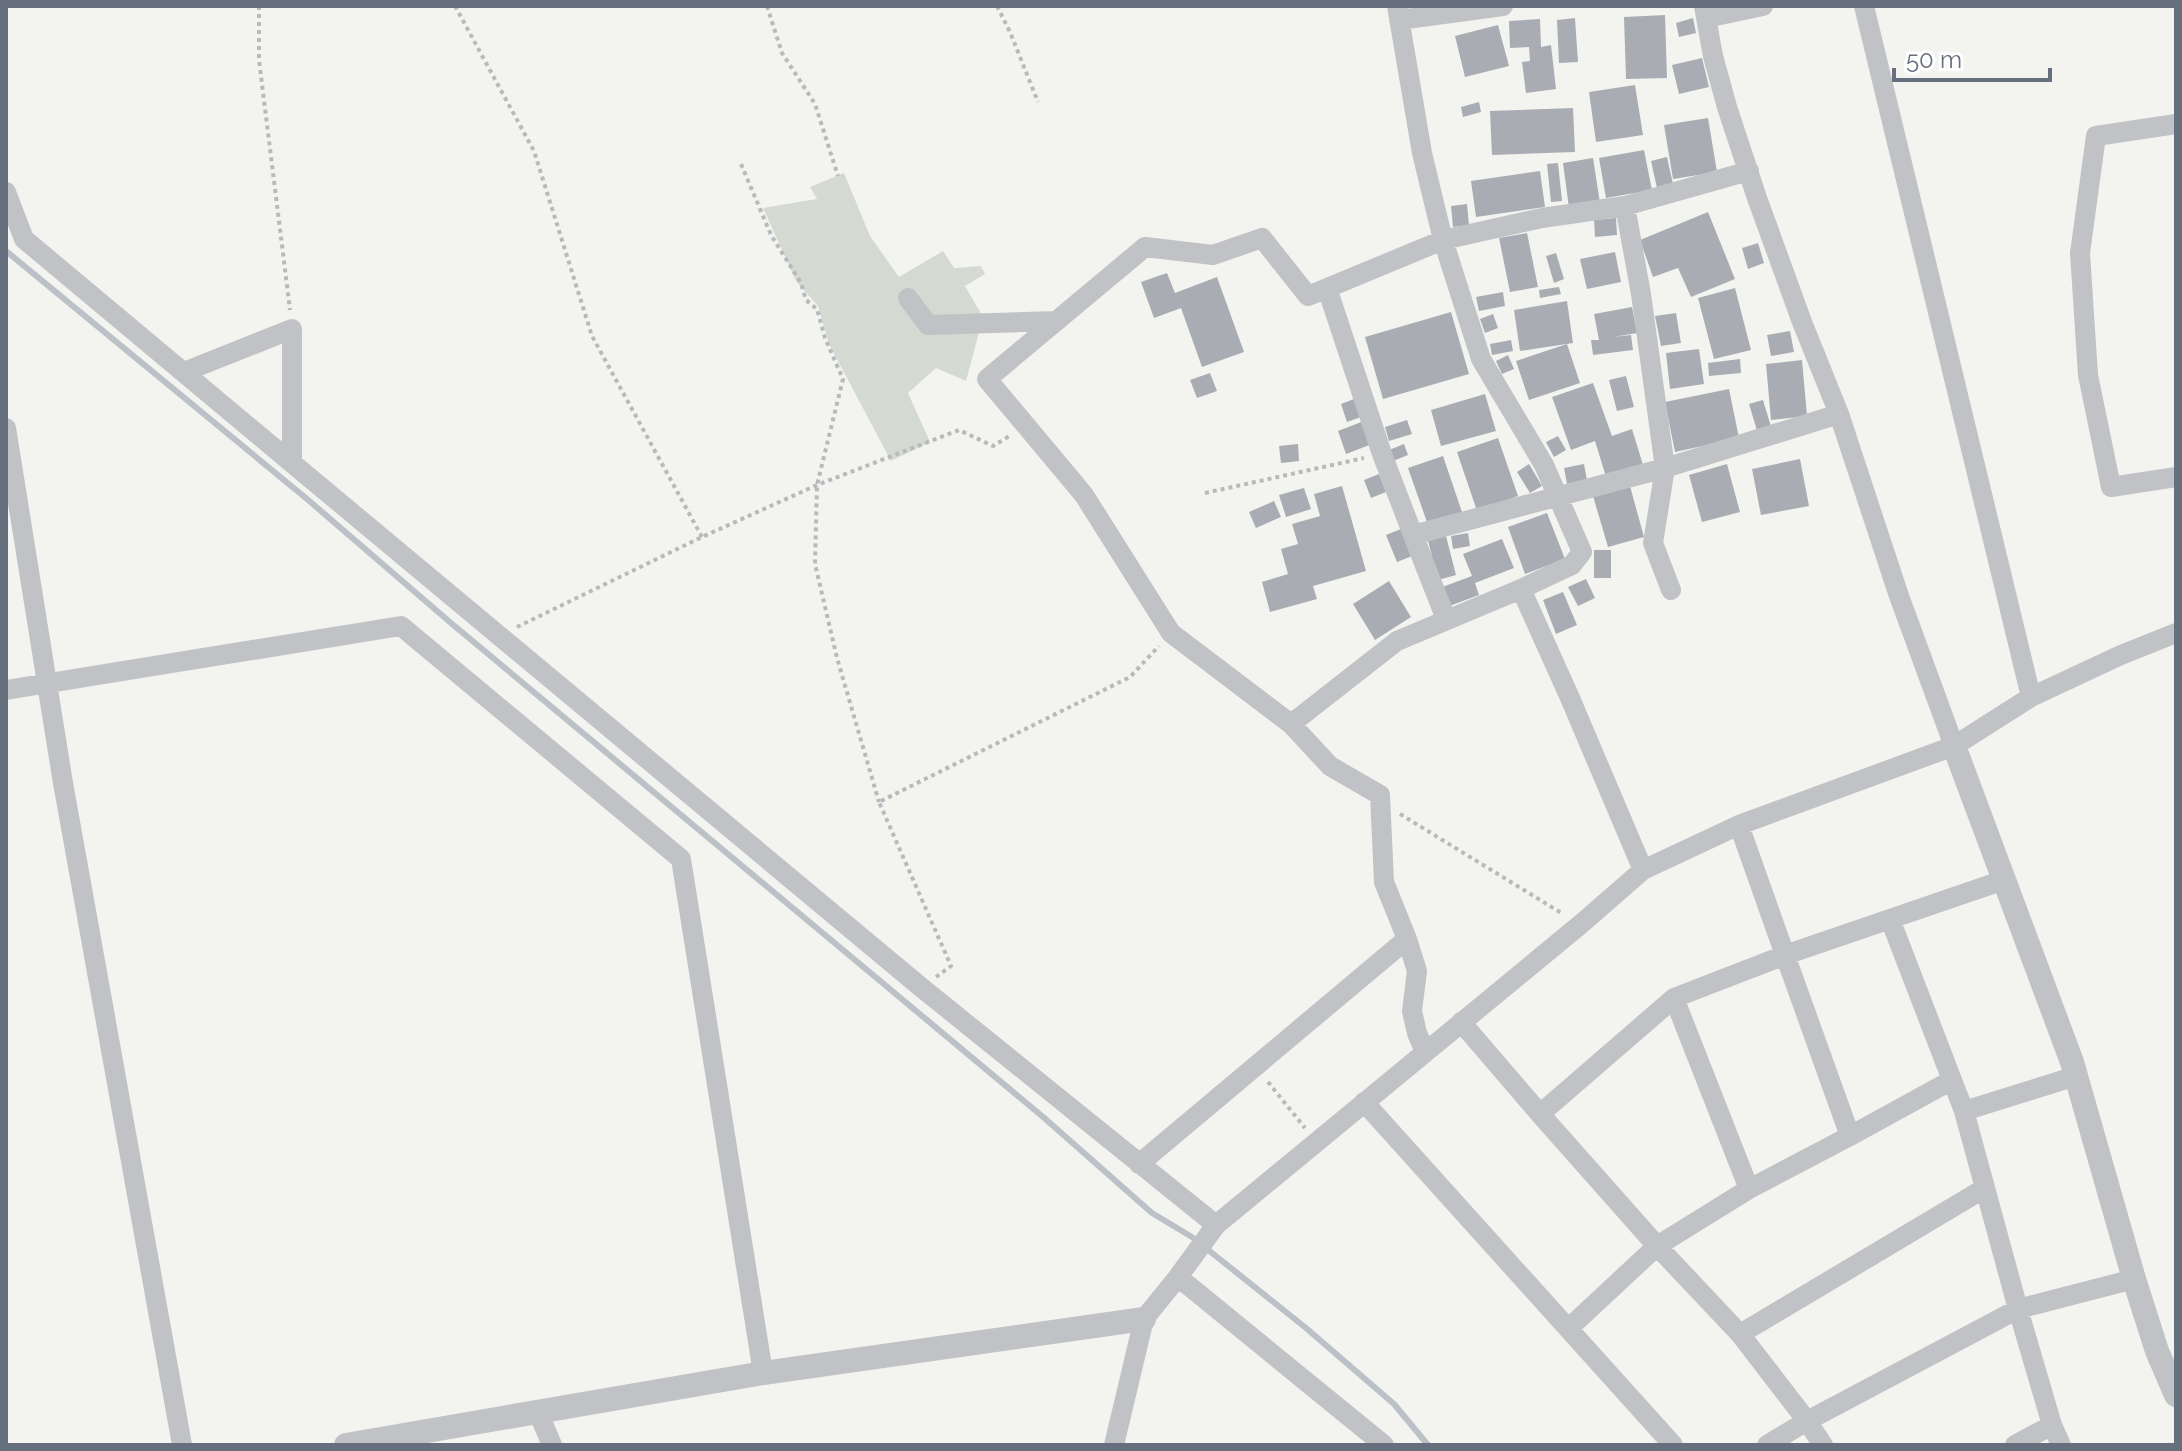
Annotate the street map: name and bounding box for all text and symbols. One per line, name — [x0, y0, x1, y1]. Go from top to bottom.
scale bar — [1894, 32, 2050, 82]
text: 50 m — [1906, 45, 1962, 74]

